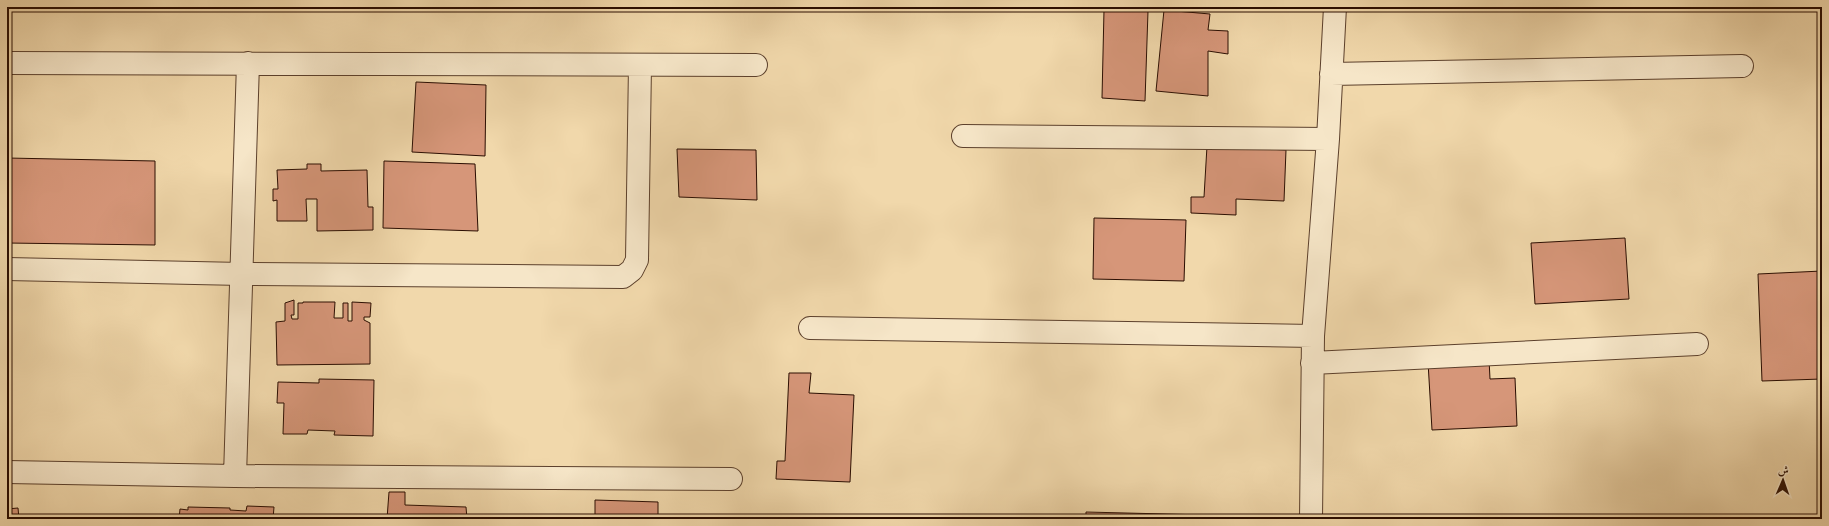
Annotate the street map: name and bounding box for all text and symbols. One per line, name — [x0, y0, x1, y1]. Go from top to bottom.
north arrow — [1763, 460, 1803, 500]
text: ش — [1778, 463, 1789, 479]

